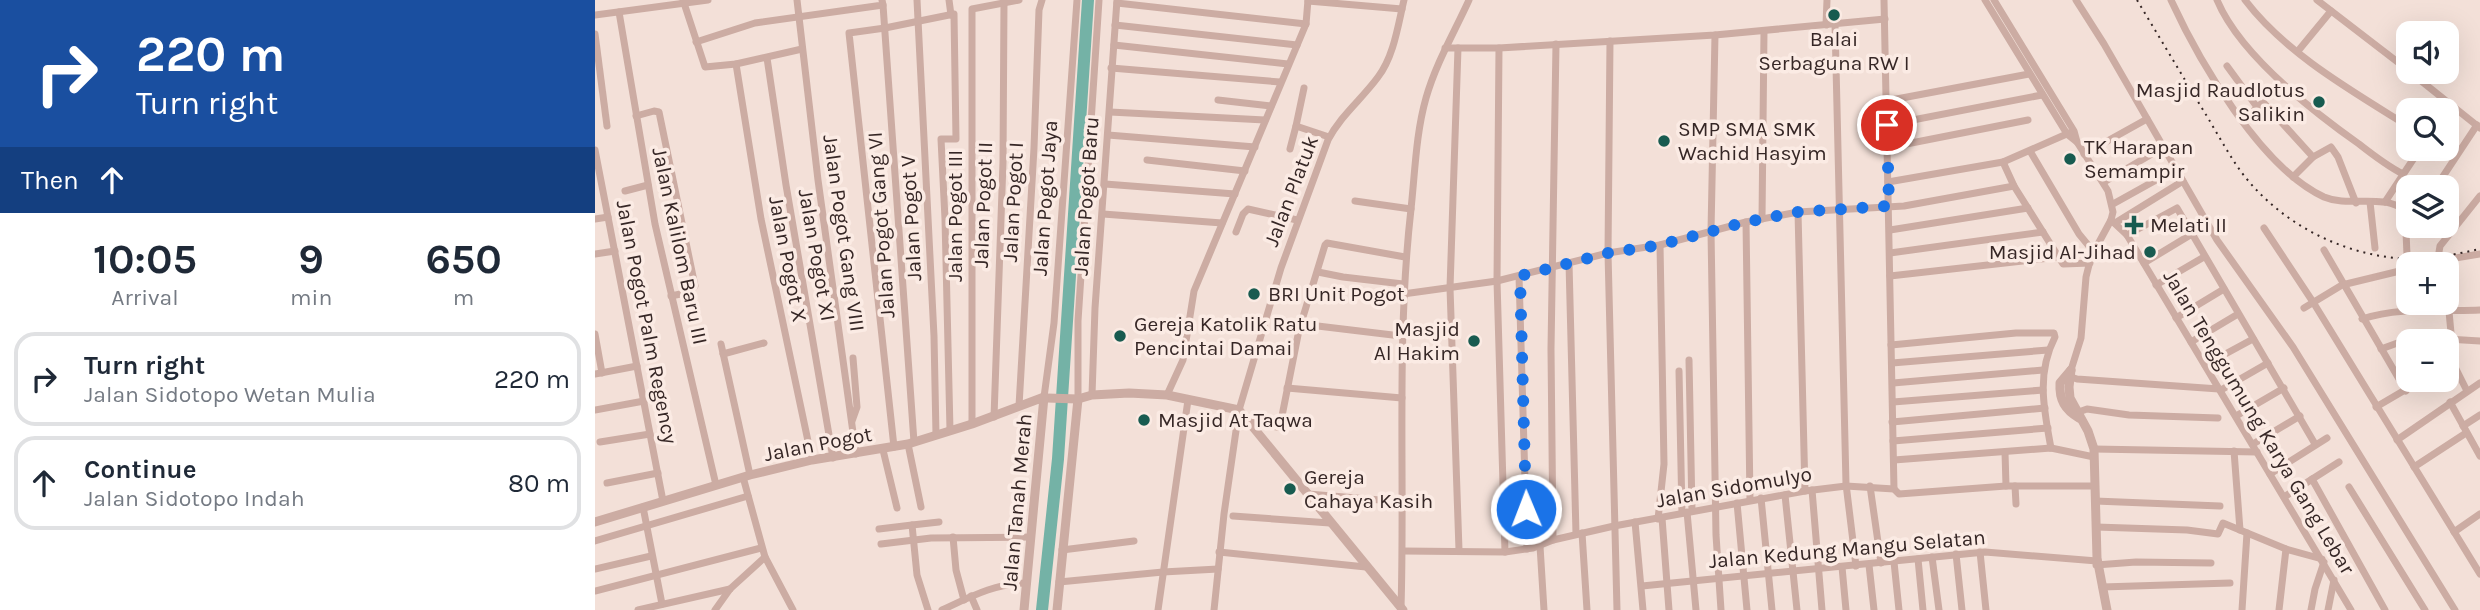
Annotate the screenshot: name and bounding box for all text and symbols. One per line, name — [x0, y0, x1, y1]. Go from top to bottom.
marker: Balai Serbaguna RW I — [1826, 7, 1842, 23]
map controls — [2396, 21, 2459, 392]
button: sound — [2396, 21, 2459, 84]
text: 220 m — [136, 26, 285, 83]
place label: Balai Serbaguna RW I — [1758, 27, 1910, 75]
icon: right — [21, 28, 112, 119]
place label: Masjid Raudlotus Salikin — [2136, 78, 2305, 126]
text: Turn right — [136, 85, 278, 122]
marker: Masjid Raudlotus Salikin — [2311, 94, 2327, 110]
pin — [1857, 95, 1917, 155]
button: search — [2396, 98, 2459, 161]
icon: arrive — [1868, 106, 1906, 144]
street label: Jalan Pogot Baru — [1068, 116, 1104, 276]
place label: SMP SMA SMK Wachid Hasyim — [1678, 117, 1827, 165]
street label: Jalan Pogot Jaya — [1028, 119, 1062, 277]
street label: Jalan Pogot Gang VI — [863, 131, 899, 319]
street label: Jalan Platuk — [1259, 132, 1323, 250]
street label: Jalan Pogot Gang VIII — [818, 133, 870, 333]
marker: SMP SMA SMK Wachid Hasyim — [1656, 133, 1672, 149]
place label: TK Harapan Semampir — [2084, 135, 2194, 183]
street label: Jalan Pogot I — [998, 141, 1028, 263]
street label: Jalan Pogot II — [969, 142, 997, 268]
street label: Jalan Kalilom Baru III — [647, 145, 713, 347]
street label: Jalan Pogot III — [943, 150, 967, 282]
marker: TK Harapan Semampir — [2062, 151, 2078, 167]
street label: Jalan Pogot V — [896, 154, 926, 282]
icon: ahead — [93, 161, 131, 199]
text: Then — [21, 165, 79, 196]
button: layers — [2396, 175, 2459, 238]
street label: Jalan Pogot XI — [794, 187, 840, 323]
street label: Jalan Pogot X — [764, 194, 812, 324]
street label: Jalan Pogot Palm Regency — [612, 198, 682, 446]
place label: Melati II — [2150, 213, 2227, 237]
marker: Melati II — [2124, 215, 2144, 235]
text: 10:05 — [93, 234, 197, 284]
text: 9 — [298, 234, 324, 284]
text: 650 — [425, 234, 502, 284]
place label: Masjid Al-Jihad — [1989, 240, 2136, 264]
marker: Masjid Al-Jihad — [2142, 244, 2158, 260]
button: + — [2396, 252, 2459, 315]
street label: Jalan Tenggumung Karya Gang Lebar — [2158, 265, 2360, 579]
place label: BRI Unit Pogot — [1268, 282, 1405, 306]
text: Arrival — [111, 284, 179, 311]
text: min — [290, 284, 332, 311]
text: m — [453, 284, 474, 311]
marker: BRI Unit Pogot — [1246, 286, 1262, 302]
place label: Gereja Katolik Ratu Pencintai Damai — [1134, 312, 1318, 360]
place label: Masjid Al Hakim — [1374, 317, 1460, 365]
marker: Gereja Katolik Ratu Pencintai Damai — [1112, 328, 1128, 344]
button: − — [2396, 329, 2459, 392]
marker: Masjid Al Hakim — [1466, 333, 1482, 349]
text: Turn right — [84, 350, 205, 381]
icon: right — [25, 360, 63, 398]
text: 220 m — [494, 364, 570, 395]
text: Jalan Sidotopo Wetan Mulia — [84, 381, 376, 408]
place label: Masjid At Taqwa — [1158, 408, 1313, 432]
street label: Jalan Tanah Merah — [997, 412, 1037, 592]
marker: Masjid At Taqwa — [1136, 412, 1152, 428]
street label: Jalan Pogot — [762, 422, 874, 466]
text: Continue — [84, 454, 196, 485]
street label: Jalan Sidomulyo — [1654, 462, 1814, 512]
icon: ahead — [25, 464, 63, 502]
place label: Gereja Cahaya Kasih — [1304, 465, 1433, 513]
text: 80 m — [508, 468, 570, 499]
position arrow — [1489, 472, 1563, 546]
marker: Gereja Cahaya Kasih — [1282, 481, 1298, 497]
text: Jalan Sidotopo Indah — [84, 485, 305, 512]
street label: Jalan Kedung Mangu Selatan — [1707, 525, 1987, 573]

